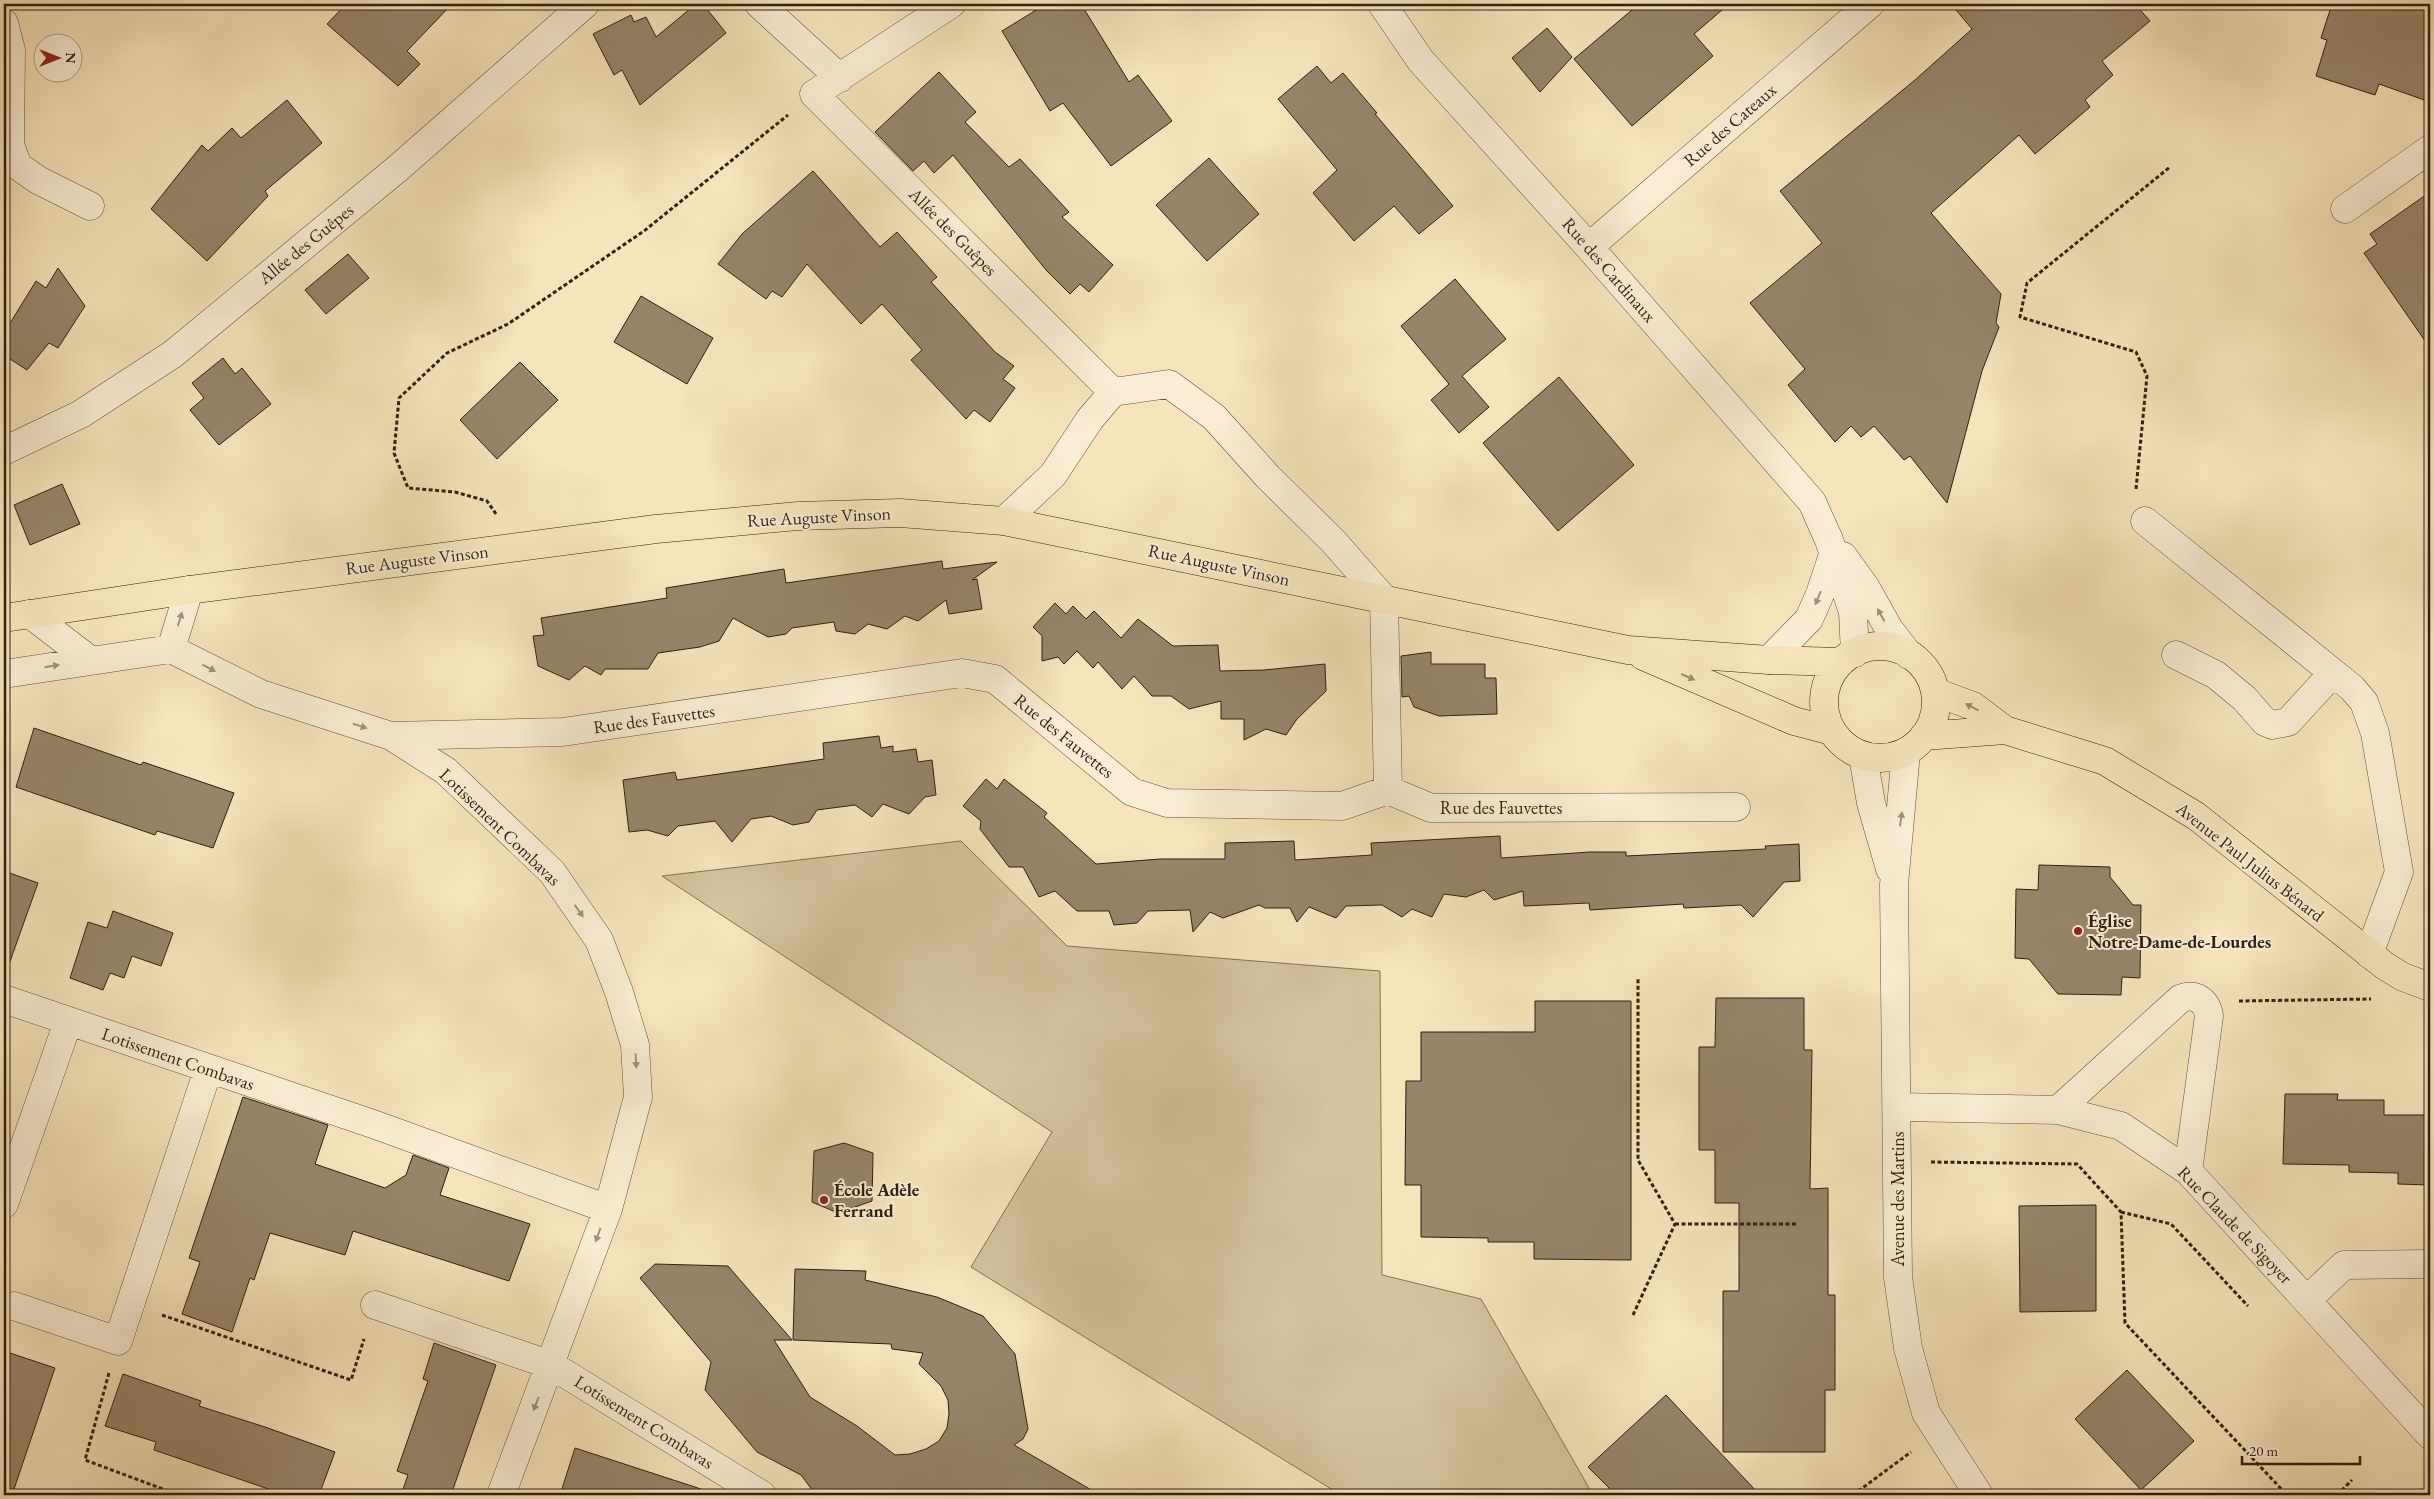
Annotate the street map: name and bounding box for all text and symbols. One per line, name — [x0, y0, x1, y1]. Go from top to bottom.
north arrow — [32, 32, 82, 82]
text: N — [62, 52, 80, 64]
street label: Rue des Cateaux — [1679, 78, 1781, 171]
street label: Allée des Guêpes — [904, 182, 1003, 281]
street label: Allée des Guêpes — [253, 198, 358, 290]
street label: Rue des Cardinaux — [1557, 212, 1661, 327]
street label: Rue Auguste Vinson — [746, 501, 892, 532]
street label: Rue Auguste Vinson — [1146, 538, 1292, 591]
street label: Rue Auguste Vinson — [344, 539, 490, 580]
one-way arrow — [1814, 591, 1822, 605]
one-way arrow — [1877, 608, 1885, 623]
one-way arrow — [176, 612, 184, 627]
one-way arrow — [44, 662, 60, 670]
one-way arrow — [201, 664, 216, 672]
one-way arrow — [1681, 673, 1695, 681]
street label: Rue des Fauvettes — [1010, 688, 1119, 783]
street label: Rue des Fauvettes — [592, 699, 716, 738]
one-way arrow — [1965, 703, 1980, 711]
one-way arrow — [353, 723, 368, 731]
street label: Lotissement Combavas — [435, 763, 566, 891]
street label: Rue des Fauvettes — [1440, 796, 1562, 819]
street label: Avenue Paul Julius Bénard — [2171, 796, 2330, 927]
one-way arrow — [1897, 811, 1905, 827]
one-way arrow — [574, 904, 584, 918]
place label: Église Notre-Dame-de-Lourdes — [2088, 909, 2271, 953]
marker: Église Notre-Dame-de-Lourdes — [2072, 925, 2084, 937]
street label: Lotissement Combavas — [99, 1022, 258, 1095]
one-way arrow — [632, 1053, 640, 1069]
street label: Avenue des Martins — [1886, 1131, 1909, 1268]
street label: Rue Claude de Sigoyer — [2173, 1161, 2298, 1289]
place label: École Adèle Ferrand — [834, 1178, 920, 1222]
marker: École Adèle Ferrand — [818, 1194, 830, 1206]
one-way arrow — [594, 1228, 602, 1243]
street label: Lotissement Combavas — [570, 1369, 718, 1474]
one-way arrow — [532, 1397, 540, 1412]
scale bar — [2242, 1434, 2359, 1466]
text: 20 m — [2249, 1441, 2278, 1460]

